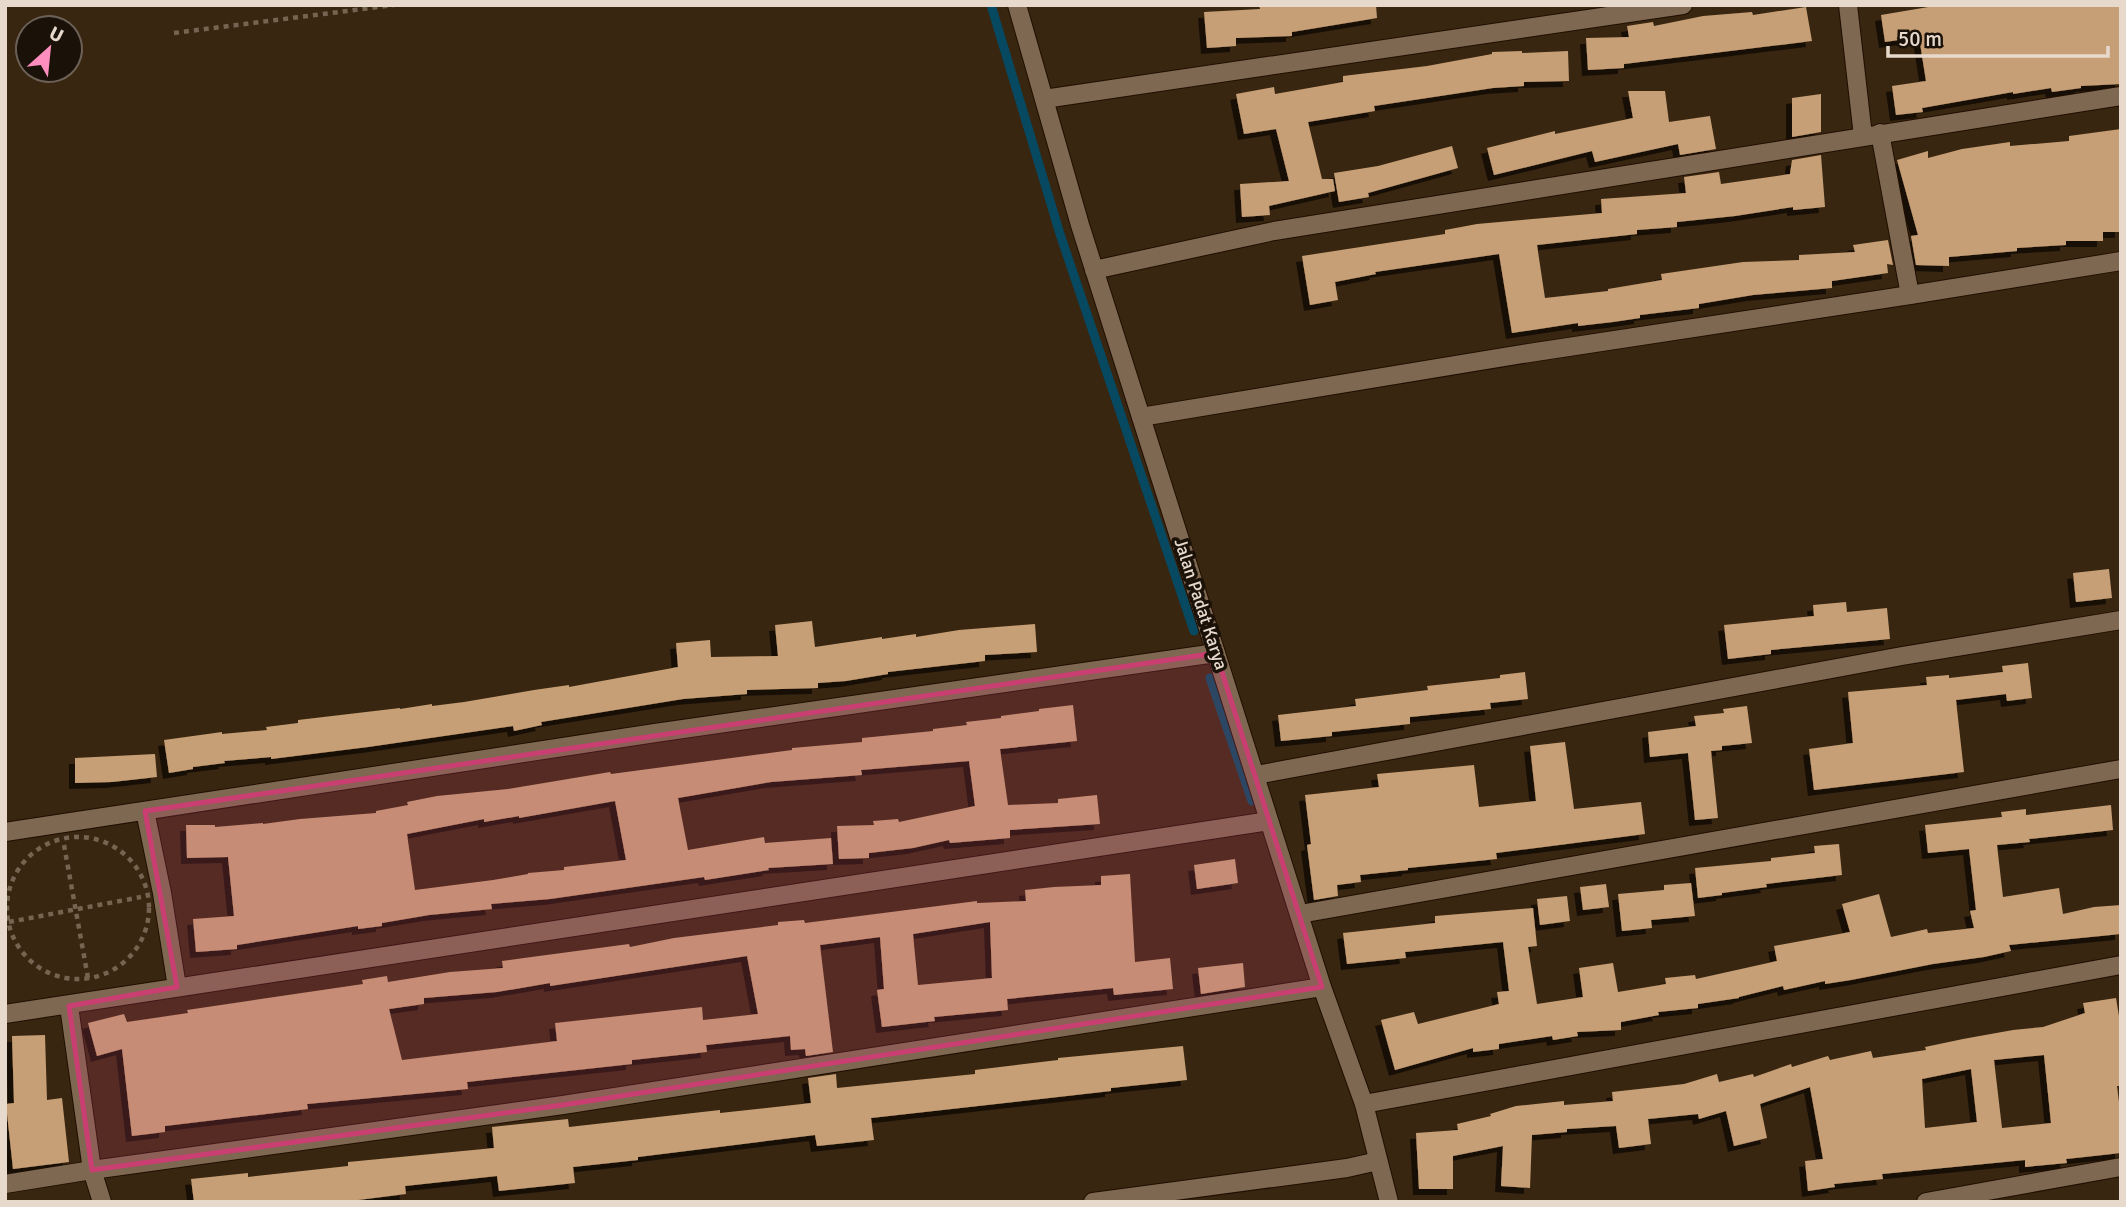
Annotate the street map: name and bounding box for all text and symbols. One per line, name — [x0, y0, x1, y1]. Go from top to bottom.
north arrow — [14, 14, 84, 84]
scale bar — [1888, 14, 2108, 58]
text: U — [45, 21, 67, 48]
text: 50 m — [1898, 26, 1942, 52]
street label: Jalan Padat Karya — [1169, 536, 1233, 672]

